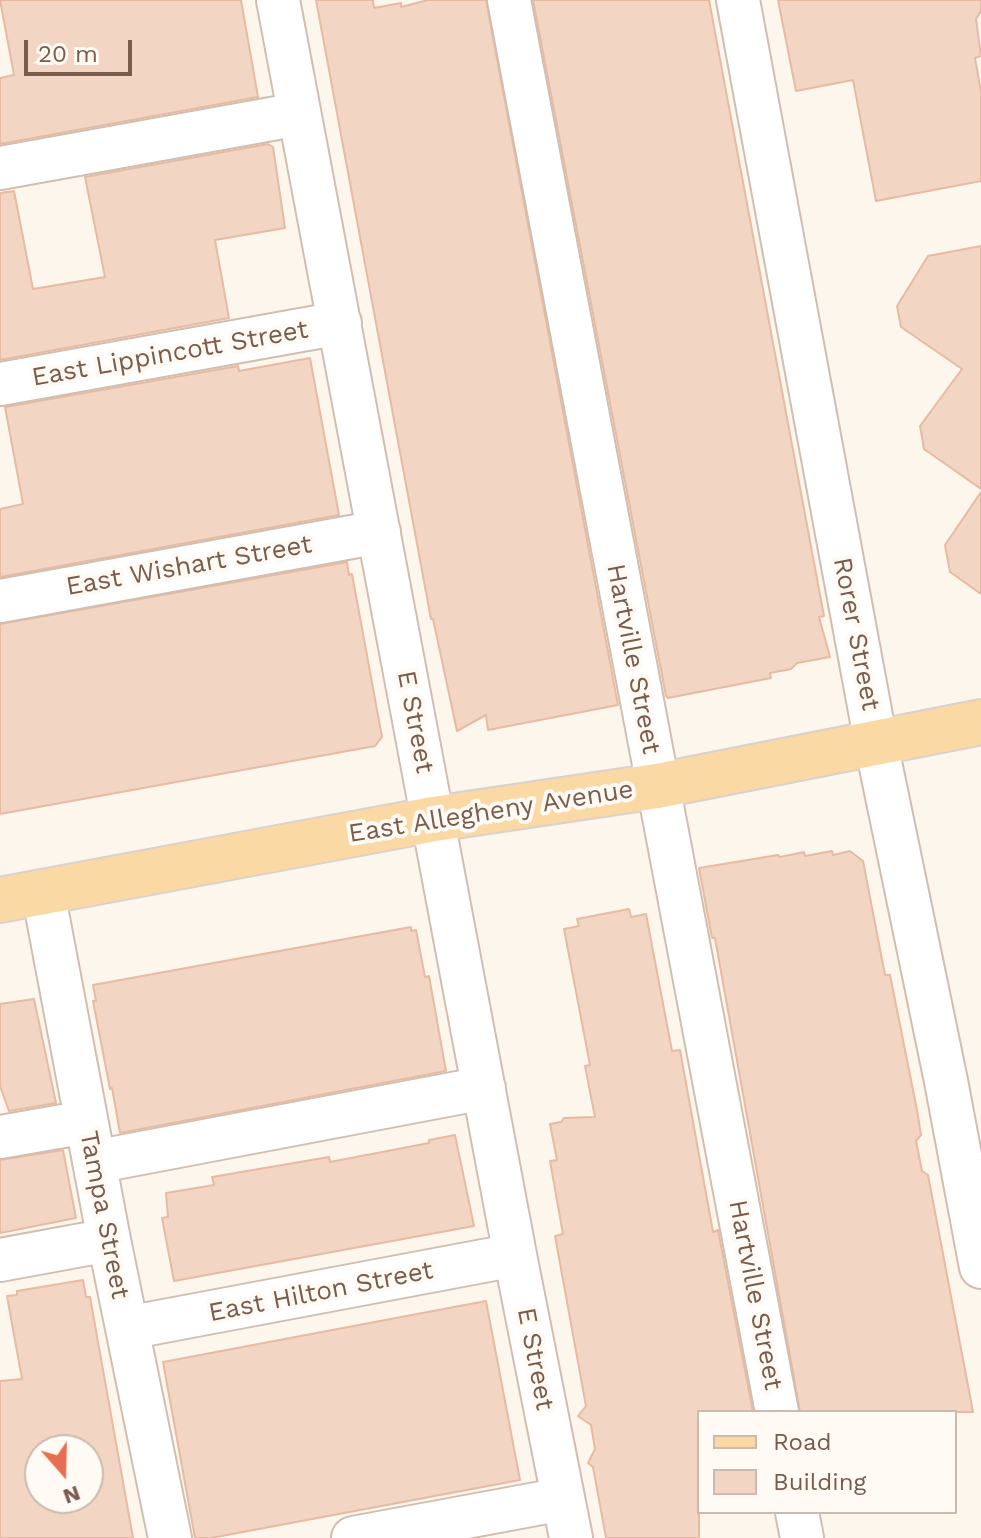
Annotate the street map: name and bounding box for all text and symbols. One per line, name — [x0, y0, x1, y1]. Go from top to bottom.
scale bar — [28, 24, 136, 74]
text: 20 m — [38, 40, 98, 68]
street label: East Lippincott Street — [29, 314, 311, 394]
street label: East Wishart Street — [64, 529, 314, 603]
street label: Rorer Street — [826, 555, 886, 713]
street label: Hartville Street — [599, 561, 667, 757]
street label: E Street — [390, 668, 440, 776]
street label: East Allegheny Avenue — [346, 774, 636, 850]
street label: Tampa Street — [72, 1128, 136, 1302]
street label: Hartville Street — [721, 1197, 789, 1393]
street label: East Hilton Street — [206, 1255, 436, 1329]
street label: E Street — [510, 1305, 560, 1413]
legend — [697, 1410, 957, 1514]
text: Road — [773, 1428, 832, 1456]
north arrow — [24, 1434, 104, 1514]
text: Building — [773, 1468, 866, 1496]
text: N — [60, 1481, 84, 1510]

